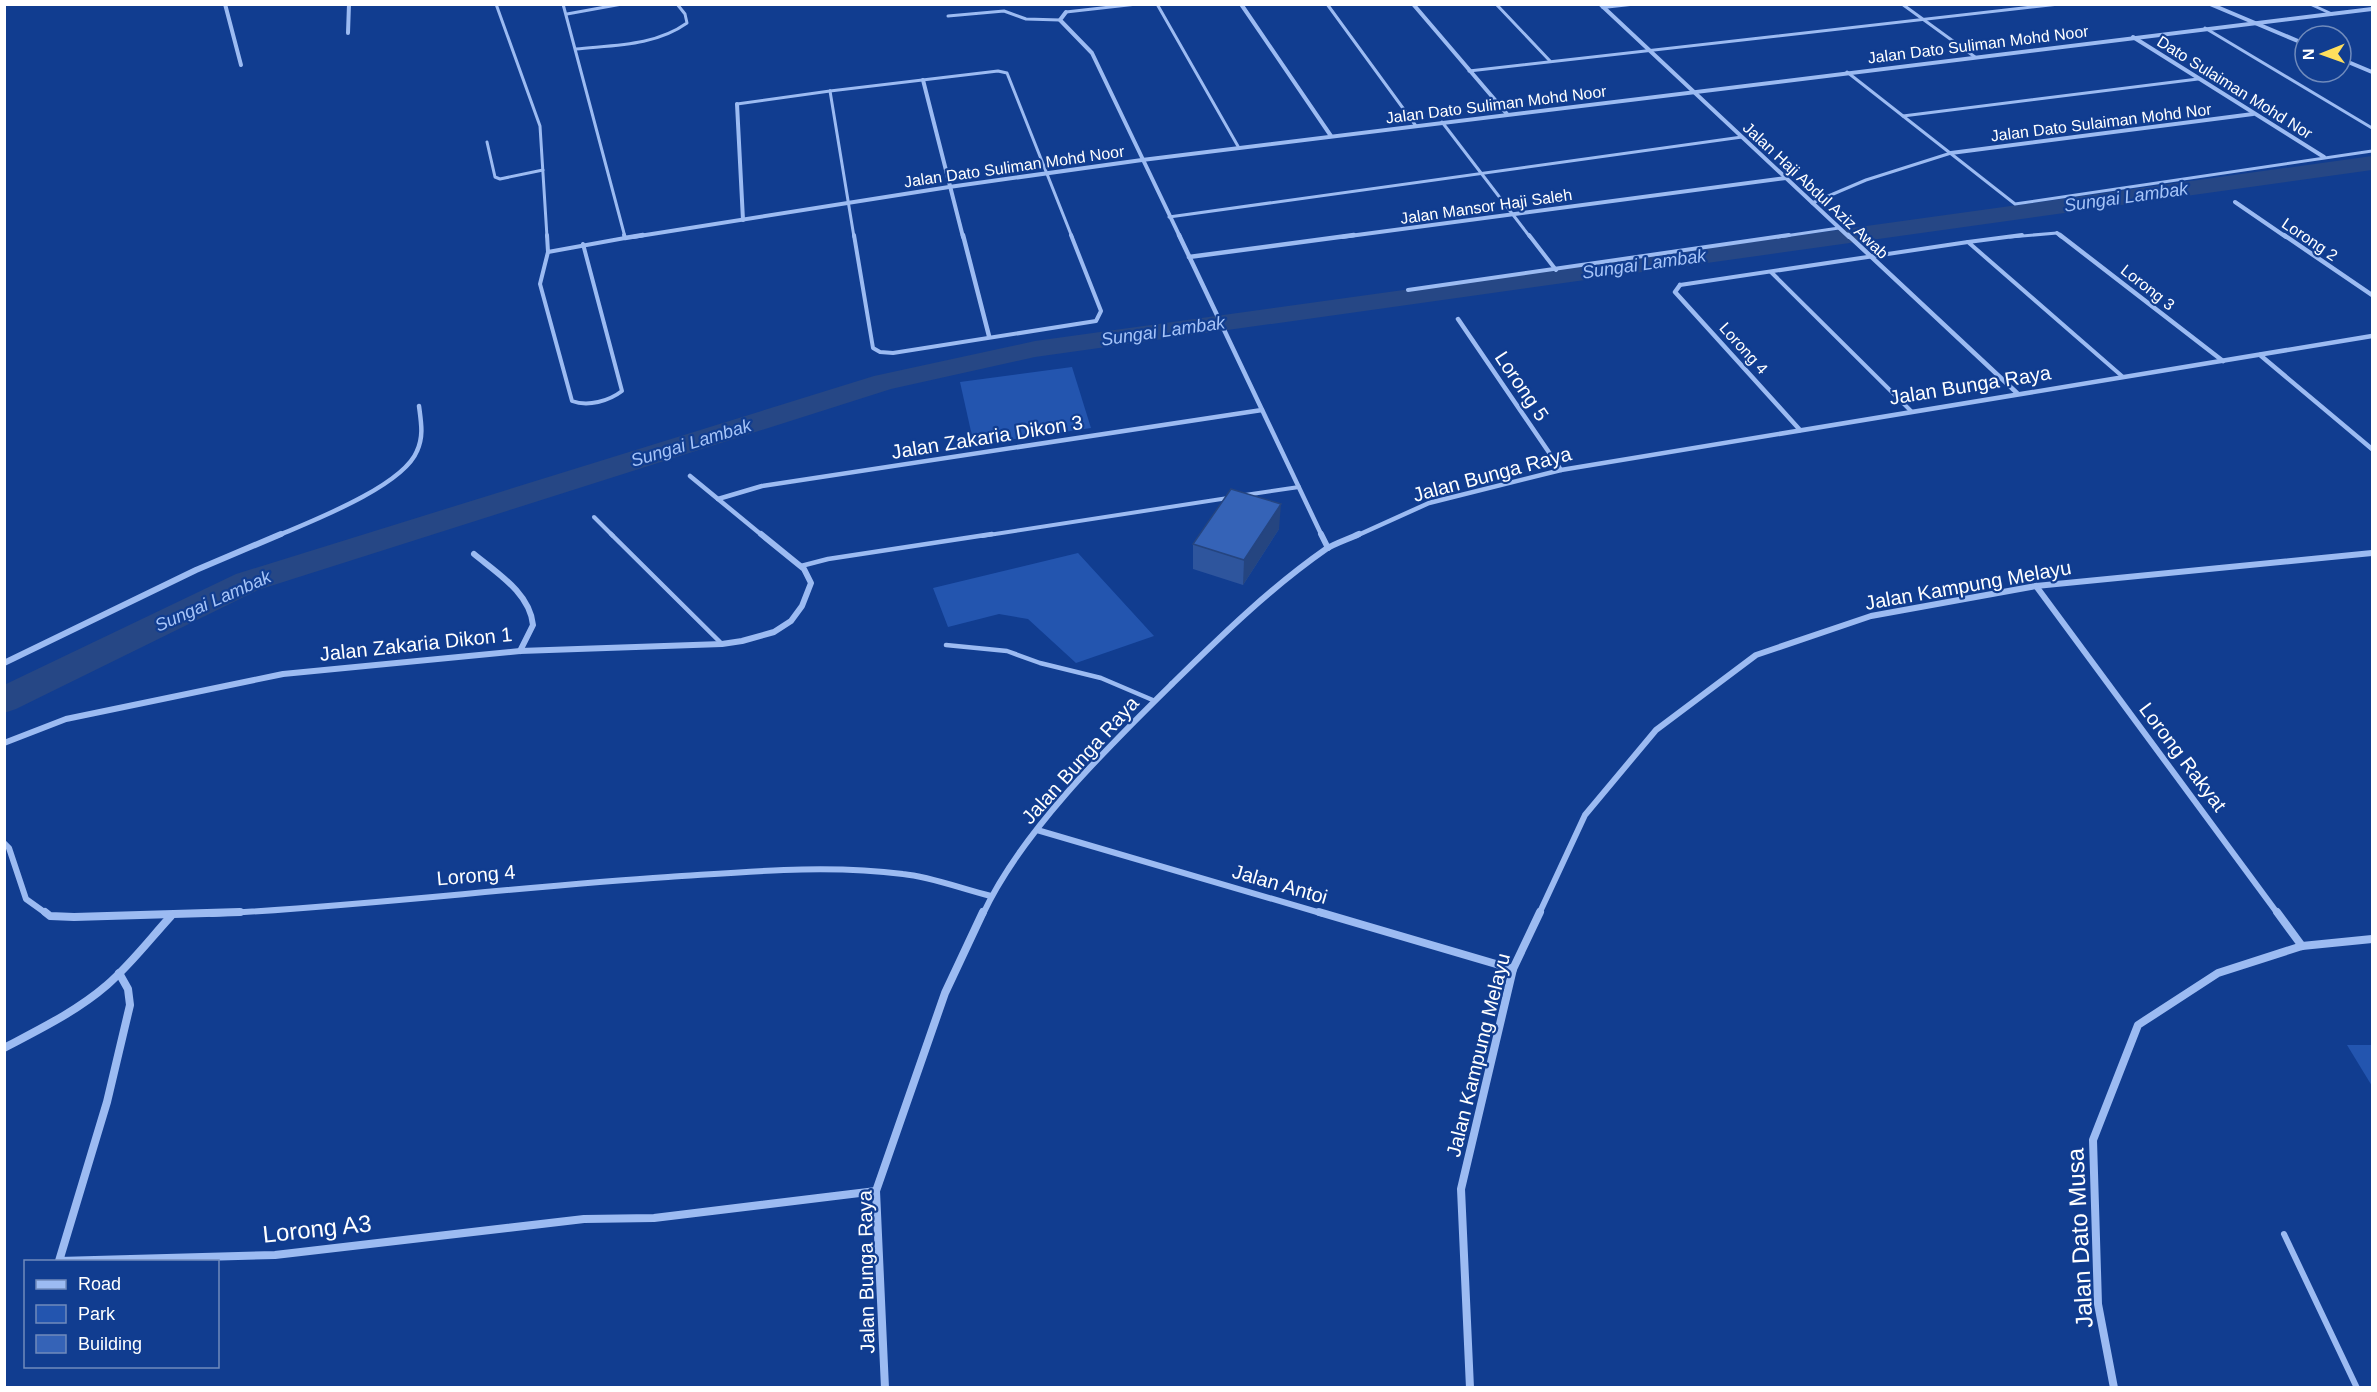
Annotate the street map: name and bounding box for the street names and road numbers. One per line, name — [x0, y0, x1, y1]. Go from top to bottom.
street label: Jalan Dato Suliman Mohd Noor — [1867, 22, 2090, 66]
street label: Dato Sulaiman Mohd Nor — [2154, 31, 2316, 143]
street label: Jalan Dato Suliman Mohd Noor — [1385, 82, 1608, 126]
street label: Jalan Dato Sulaiman Mohd Nor — [1990, 100, 2213, 144]
street label: Jalan Haji Abdul Aziz Awab — [1740, 119, 1892, 262]
street label: Jalan Dato Suliman Mohd Noor — [903, 143, 1126, 190]
street label: Jalan Mansor Haji Saleh — [1399, 186, 1573, 227]
street label: Lorong 2 — [2279, 215, 2341, 264]
street label: Lorong 3 — [2118, 261, 2178, 314]
street label: Lorong 4 — [1716, 319, 1771, 378]
street label: Lorong 5 — [1491, 347, 1553, 425]
street label: Jalan Bunga Raya — [1888, 361, 2053, 409]
street label: Jalan Zakaria Dikon 3 — [890, 411, 1084, 463]
street label: Jalan Bunga Raya — [1410, 442, 1575, 506]
street label: Jalan Kampung Melayu — [1863, 556, 2073, 614]
street label: Jalan Zakaria Dikon 1 — [319, 623, 513, 665]
street label: Jalan Bunga Raya — [1017, 691, 1143, 828]
street label: Lorong Rakyat — [2135, 698, 2231, 816]
street label: Jalan Antoi — [1230, 860, 1330, 908]
street label: Lorong 4 — [436, 861, 516, 889]
street label: Jalan Kampung Melayu — [1442, 951, 1514, 1159]
street label: Jalan Dato Musa — [2061, 1147, 2098, 1329]
street label: Jalan Bunga Raya — [854, 1189, 878, 1354]
street label: Lorong A3 — [261, 1209, 373, 1248]

